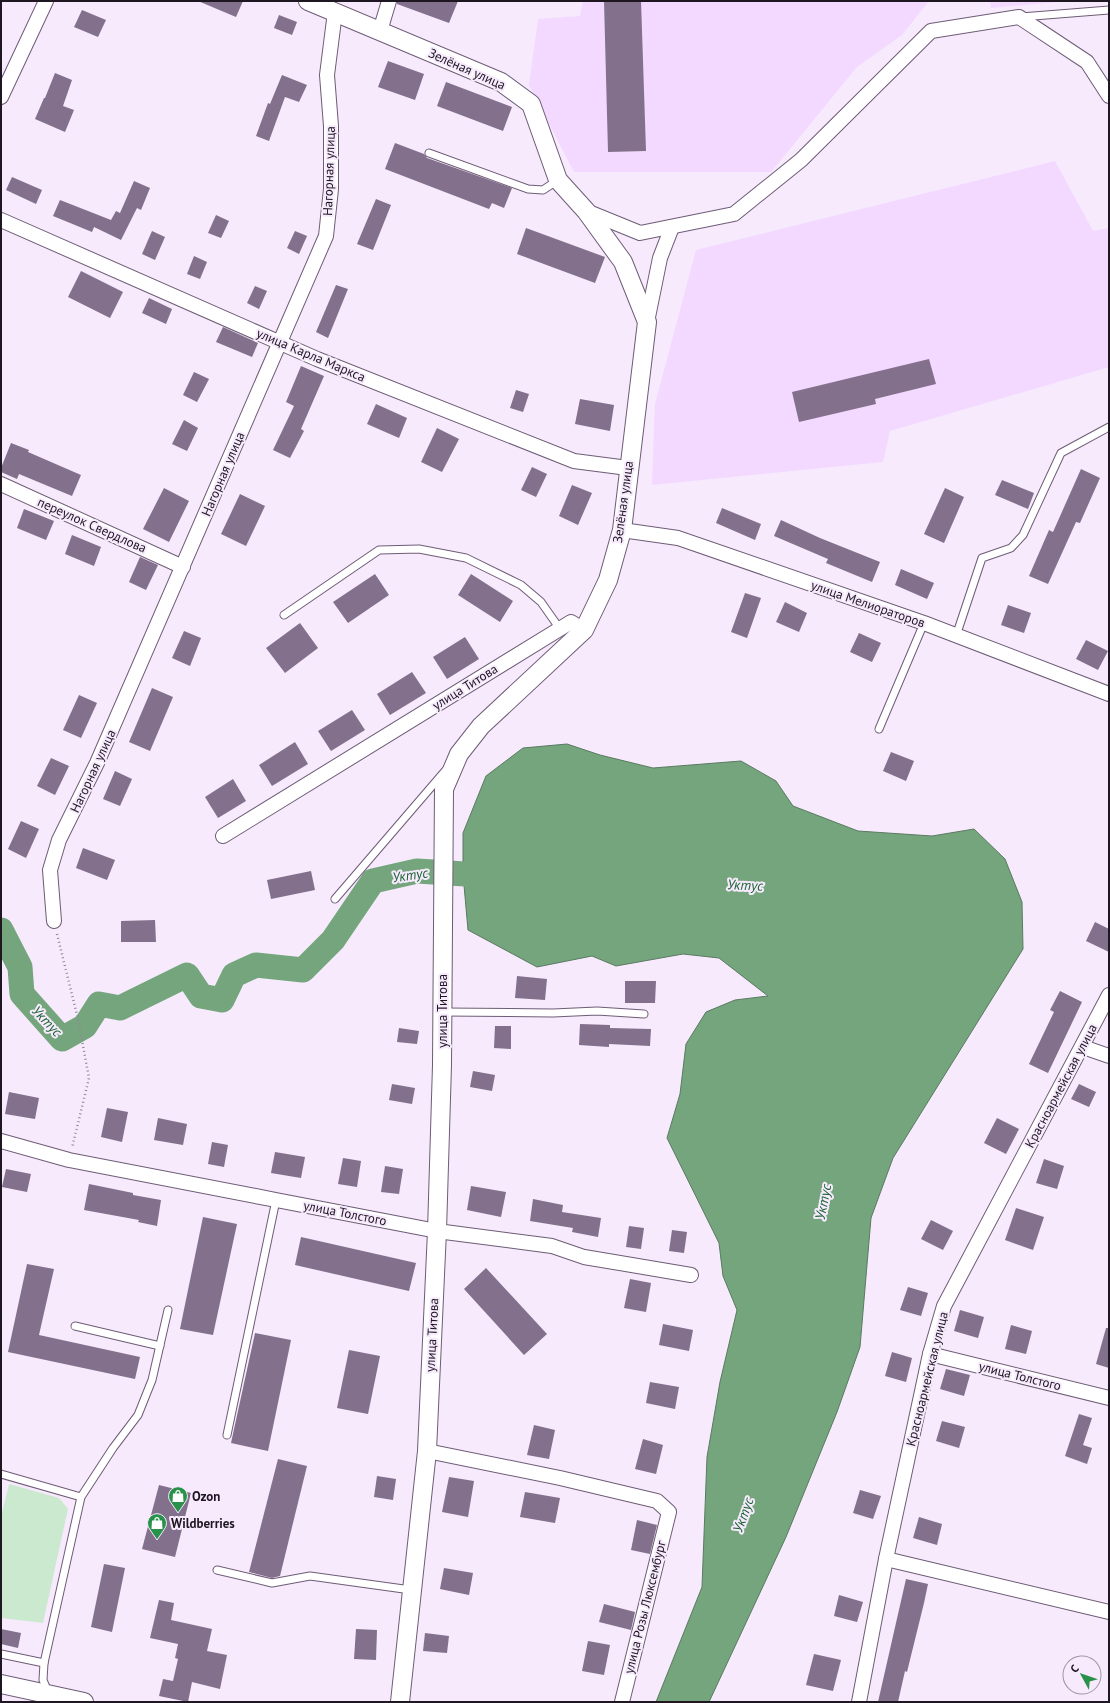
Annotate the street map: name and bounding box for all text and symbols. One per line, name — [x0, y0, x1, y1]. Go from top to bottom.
street label: Зелёная улица — [426, 44, 508, 94]
street label: Нагорная улица — [319, 126, 339, 216]
street label: улица Карла Маркса — [254, 324, 368, 386]
street label: Нагорная улица — [198, 429, 248, 519]
street label: Зелёная улица — [609, 460, 637, 544]
street label: переулок Свердлова — [35, 493, 149, 557]
street label: улица Мелиораторов — [809, 576, 927, 632]
street label: улица Титова — [429, 660, 501, 714]
street label: Нагорная улица — [66, 727, 120, 815]
water label: Уктус — [391, 863, 430, 886]
water label: Уктус — [727, 875, 764, 895]
street label: улица Титова — [434, 974, 451, 1048]
water label: Уктус — [28, 1002, 67, 1041]
street label: Красноармейская улица — [1021, 1021, 1101, 1151]
water label: Уктус — [811, 1182, 835, 1221]
street label: улица Толстого — [302, 1197, 388, 1229]
street label: улица Титова — [422, 1298, 442, 1372]
street label: Красноармейская улица — [902, 1310, 952, 1448]
street label: улица Толстого — [977, 1358, 1063, 1394]
shop icon: Ozon — [167, 1485, 189, 1513]
place label: Ozon — [192, 1488, 220, 1505]
water label: Уктус — [728, 1494, 758, 1535]
shop icon: Wildberries — [146, 1512, 168, 1540]
place label: Wildberries — [171, 1515, 235, 1532]
street label: улица Розы Люксембург — [620, 1538, 670, 1675]
north arrow — [1062, 1655, 1102, 1695]
text: С — [1067, 1662, 1082, 1675]

